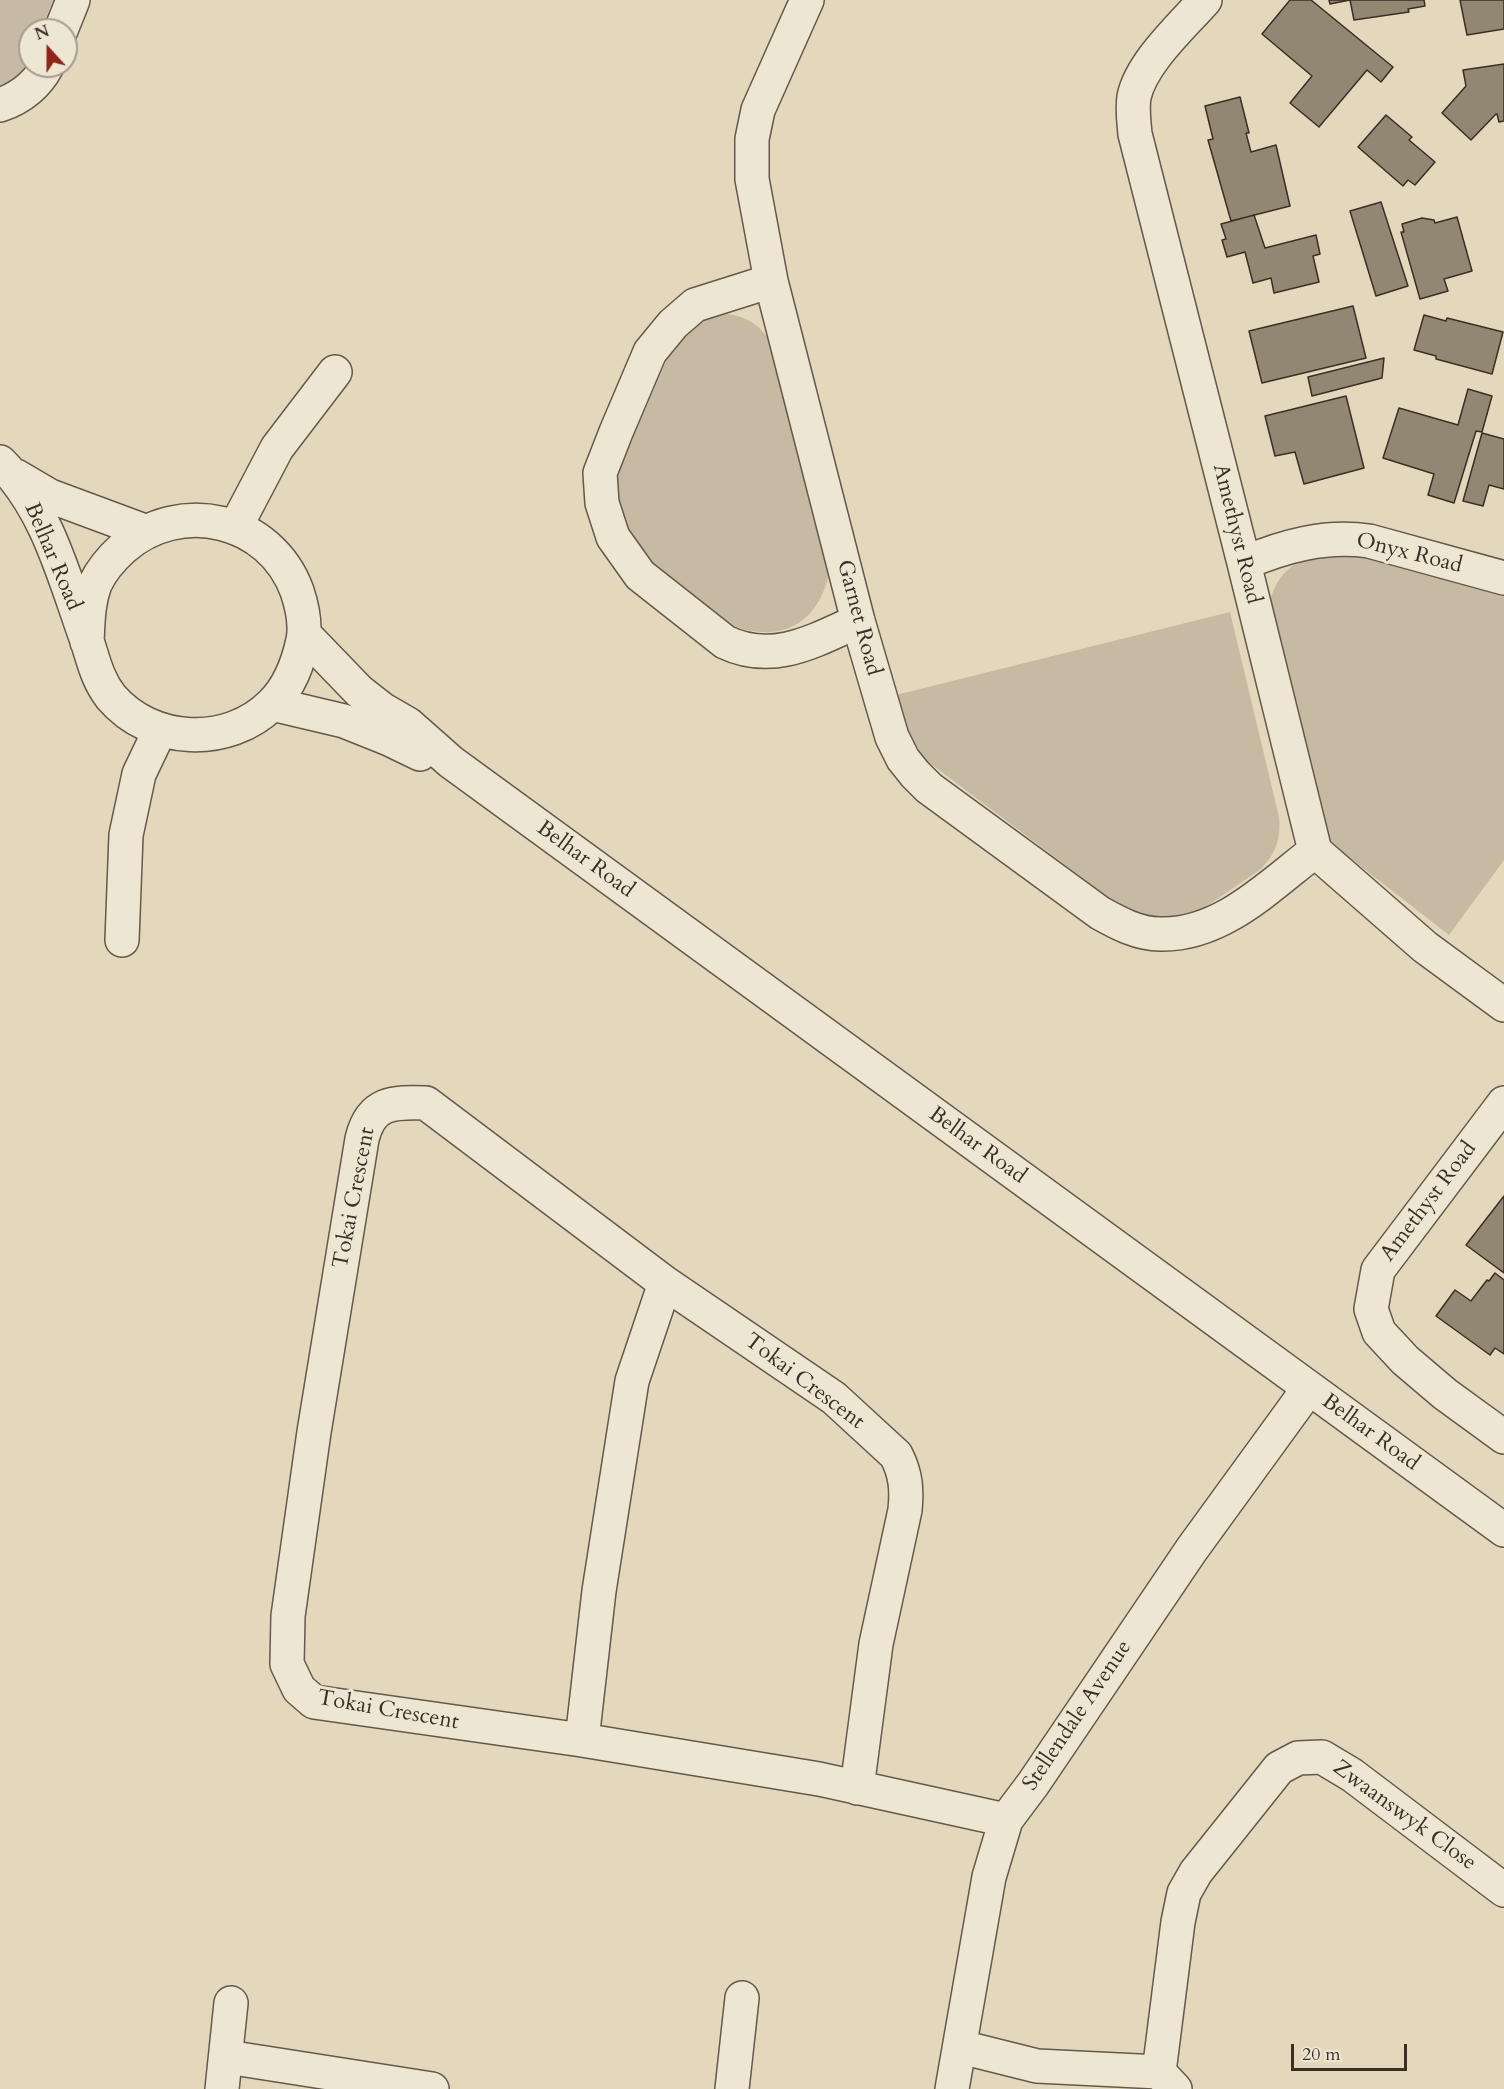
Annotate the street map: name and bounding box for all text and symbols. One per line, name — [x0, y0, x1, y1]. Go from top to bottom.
north arrow — [18, 18, 78, 78]
text: N — [32, 20, 53, 46]
street label: Amethyst Road — [1206, 461, 1266, 607]
street label: Belhar Road — [17, 499, 87, 615]
street label: Onyx Road — [1353, 528, 1465, 580]
street label: Garnet Road — [830, 557, 886, 679]
street label: Belhar Road — [531, 816, 639, 904]
street label: Belhar Road — [923, 1102, 1031, 1190]
street label: Tokai Crescent — [328, 1125, 382, 1271]
street label: Amethyst Road — [1375, 1137, 1483, 1267]
street label: Tokai Crescent — [739, 1328, 869, 1436]
street label: Belhar Road — [1316, 1389, 1424, 1477]
street label: Stellendale Avenue — [1018, 1636, 1138, 1796]
street label: Tokai Crescent — [315, 1686, 461, 1736]
street label: Zwaanswyk Close — [1327, 1755, 1481, 1877]
scale bar — [1294, 2032, 1410, 2070]
text: 20 m — [1302, 2042, 1341, 2067]

